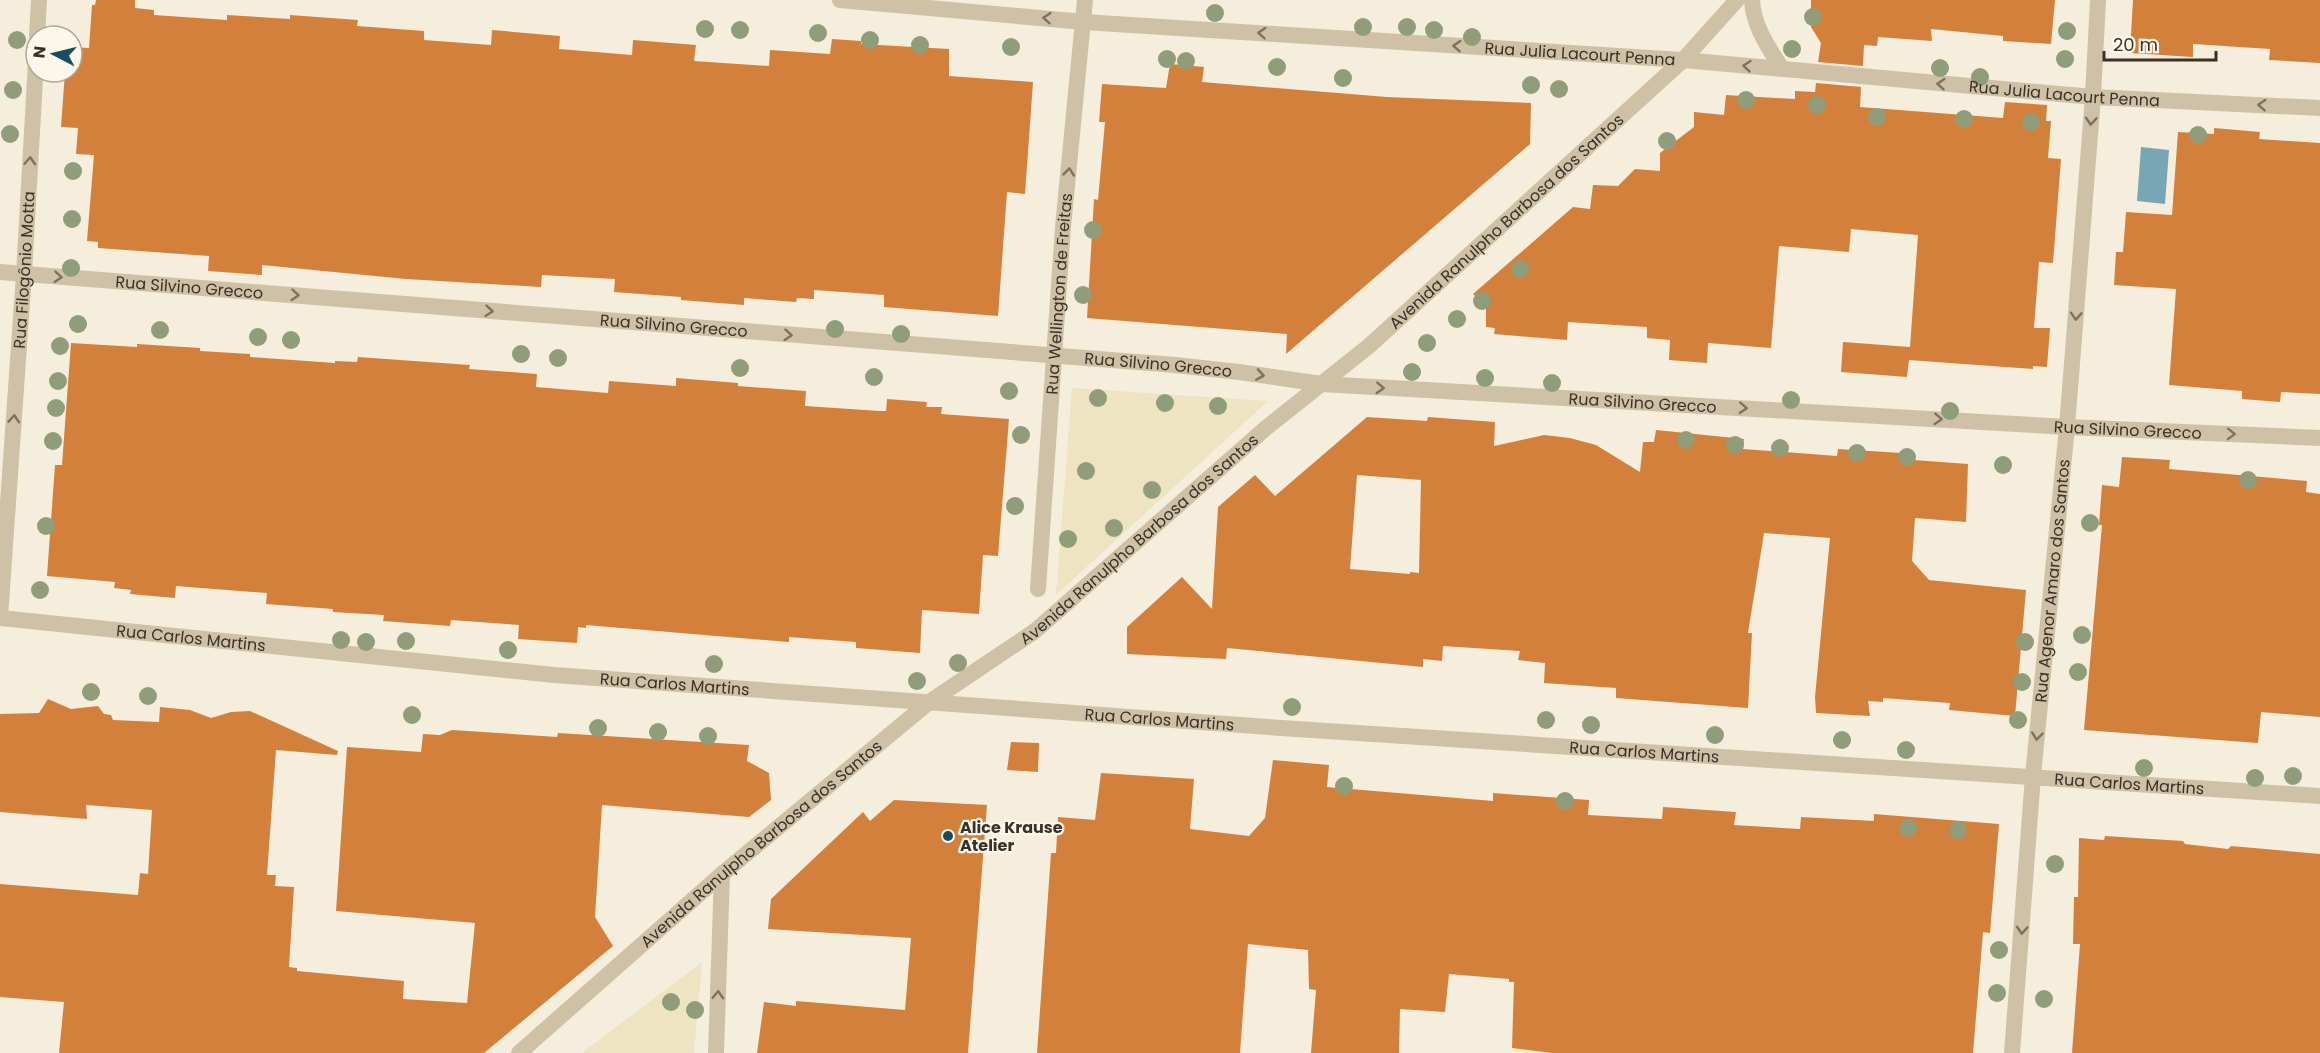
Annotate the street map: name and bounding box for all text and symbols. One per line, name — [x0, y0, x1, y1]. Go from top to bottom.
one-way arrow — [1042, 12, 1051, 25]
north arrow — [24, 24, 84, 84]
scale bar — [2104, 24, 2216, 62]
one-way arrow — [1258, 27, 1267, 40]
text: 20 m — [2113, 32, 2158, 57]
street label: Rua Julia Lacourt Penna — [1484, 36, 1676, 72]
one-way arrow — [1452, 39, 1461, 52]
text: N — [27, 45, 52, 60]
one-way arrow — [1743, 60, 1752, 73]
street label: Rua Julia Lacourt Penna — [1968, 75, 2160, 112]
one-way arrow — [1937, 78, 1946, 91]
one-way arrow — [2257, 99, 2266, 112]
street label: Avenida Ranulpho Barbosa dos Santos — [1384, 109, 1629, 334]
one-way arrow — [2085, 117, 2098, 126]
one-way arrow — [24, 157, 37, 166]
one-way arrow — [1062, 168, 1075, 177]
street label: Rua Filogônio Motta — [8, 191, 41, 349]
street label: Rua Wellington de Freitas — [1040, 192, 1078, 395]
one-way arrow — [54, 270, 63, 283]
street label: Rua Silvino Grecco — [115, 270, 264, 305]
one-way arrow — [290, 289, 299, 302]
one-way arrow — [484, 304, 493, 317]
street label: Rua Silvino Grecco — [599, 309, 749, 343]
one-way arrow — [2070, 311, 2083, 320]
one-way arrow — [783, 328, 793, 341]
street label: Rua Silvino Grecco — [1084, 347, 1233, 383]
one-way arrow — [1254, 368, 1264, 381]
one-way arrow — [1376, 381, 1385, 394]
street label: Rua Silvino Grecco — [1568, 387, 1717, 419]
one-way arrow — [1738, 402, 1747, 415]
one-way arrow — [1933, 413, 1942, 426]
one-way arrow — [7, 414, 20, 423]
street label: Rua Silvino Grecco — [2053, 415, 2202, 445]
one-way arrow — [2226, 427, 2235, 440]
street label: Avenida Ranulpho Barbosa dos Santos — [1015, 429, 1264, 650]
street label: Rua Agenor Amaro dos Santos — [2029, 458, 2076, 704]
street label: Rua Carlos Martins — [115, 619, 267, 657]
street label: Rua Carlos Martins — [599, 667, 750, 701]
street label: Rua Carlos Martins — [1084, 703, 1235, 737]
one-way arrow — [2031, 731, 2044, 740]
street label: Avenida Ranulpho Barbosa dos Santos — [635, 735, 887, 953]
street label: Rua Carlos Martins — [1569, 736, 1720, 769]
street label: Rua Carlos Martins — [2054, 768, 2205, 800]
place label: Alice Krause Atelier — [960, 816, 1063, 857]
marker: Alice Krause Atelier — [941, 829, 955, 843]
one-way arrow — [2015, 926, 2028, 935]
one-way arrow — [712, 990, 724, 999]

